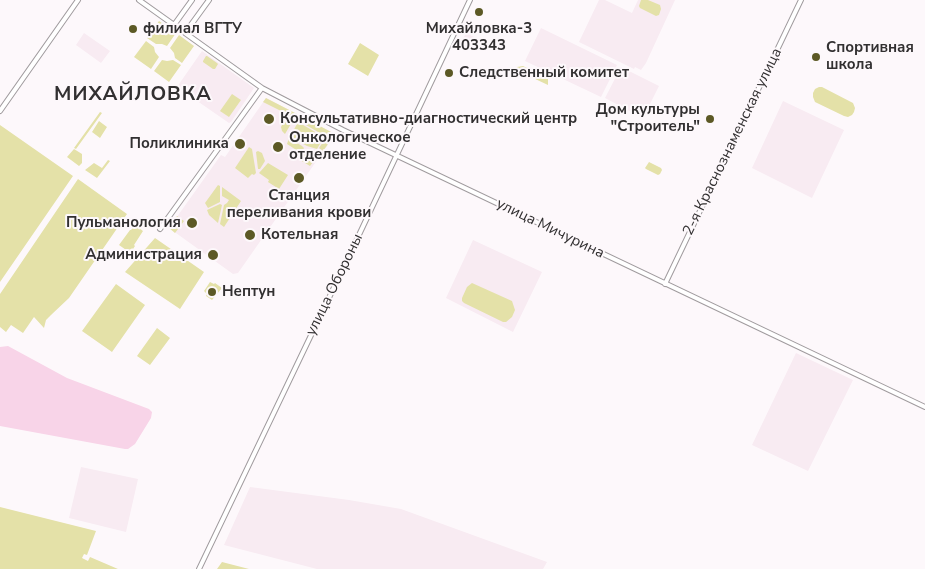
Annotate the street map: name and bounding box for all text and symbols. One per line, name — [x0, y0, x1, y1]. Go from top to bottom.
marker: Михайловка-3 403343 — [473, 6, 485, 18]
place label: филиал ВГТУ — [143, 20, 242, 38]
place label: Михайловка-3 403343 — [426, 20, 532, 55]
marker: филиал ВГТУ — [127, 23, 139, 35]
place label: Спортивная школа — [826, 39, 914, 74]
street label: 2-я Краснознаменская улица — [680, 45, 786, 239]
marker: Спортивная школа — [810, 51, 822, 63]
place label: Следственный комитет — [459, 64, 629, 82]
marker: Следственный комитет — [443, 67, 455, 79]
district label: МИХАЙЛОВКА — [53, 83, 213, 107]
place label: Дом культуры "Строитель" — [596, 101, 700, 136]
place label: Консультативно-диагностический центр — [280, 110, 577, 128]
marker: Консультативно-диагностический центр — [262, 112, 276, 126]
marker: Дом культуры "Строитель" — [704, 113, 716, 125]
place label: Онкологическое отделение — [289, 129, 411, 164]
place label: Поликлиника — [129, 135, 229, 153]
marker: Поликлиника — [233, 137, 247, 151]
marker: Онкологическое отделение — [271, 140, 285, 154]
marker: Станция переливания крови — [292, 171, 306, 185]
place label: Станция переливания крови — [227, 187, 371, 222]
street label: улица Мичурина — [493, 195, 607, 263]
place label: Пульманология — [66, 214, 181, 232]
marker: Пульманология — [185, 216, 199, 230]
place label: Котельная — [261, 226, 338, 244]
marker: Котельная — [243, 228, 257, 242]
street label: улица Обороны — [303, 231, 367, 339]
place label: Администрация — [85, 246, 202, 264]
marker: Администрация — [206, 248, 220, 262]
place label: Нептун — [222, 283, 275, 301]
marker: Нептун — [206, 286, 218, 298]

